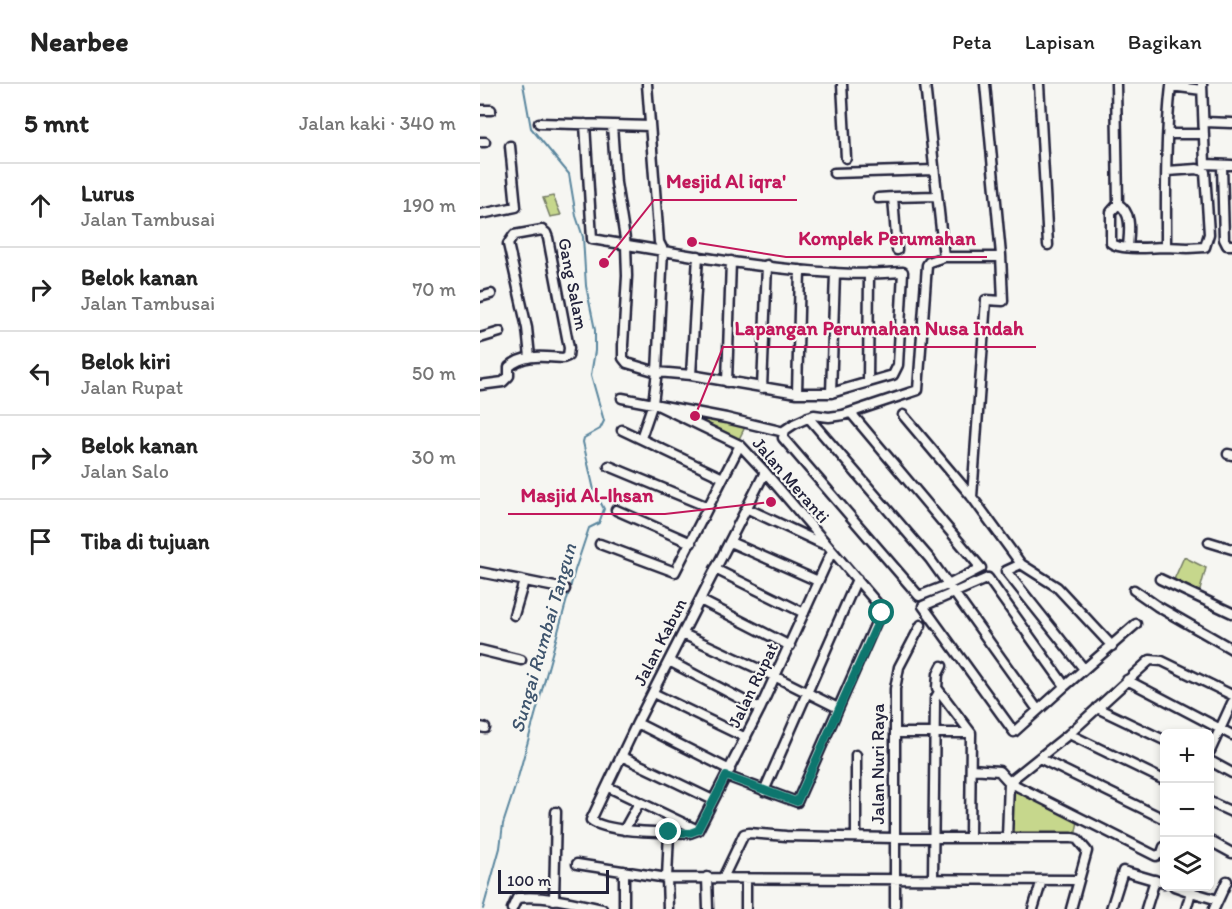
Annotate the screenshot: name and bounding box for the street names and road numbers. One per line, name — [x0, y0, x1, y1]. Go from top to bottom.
street label: Gang Salam — [553, 236, 593, 332]
street label: Jalan Meranti — [748, 433, 834, 527]
street label: Jalan Kabun — [629, 594, 691, 690]
street label: Jalan Rupat — [723, 639, 783, 731]
street label: Jalan Nuri Raya — [867, 703, 889, 825]

